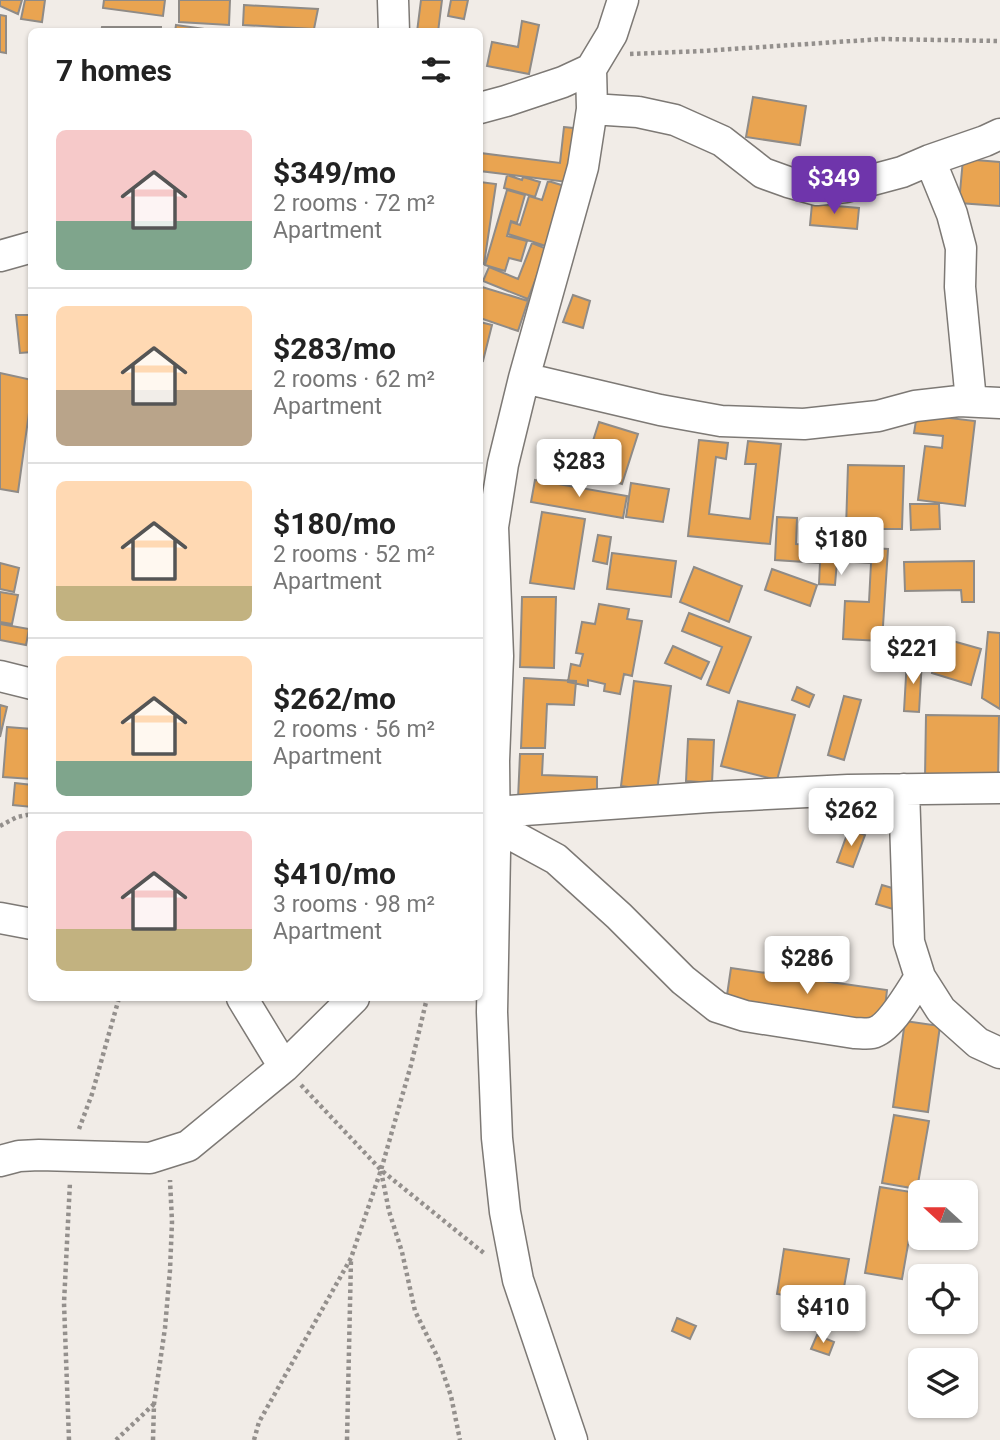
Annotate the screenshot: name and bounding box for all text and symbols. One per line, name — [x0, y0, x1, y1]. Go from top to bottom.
icon: filters — [417, 51, 455, 89]
text: 7 homes — [56, 53, 172, 88]
text: $349/mo — [273, 155, 396, 190]
pin: $349 — [793, 156, 875, 216]
icon: home — [112, 158, 196, 242]
text: $349 — [808, 165, 860, 192]
text: 2 rooms · 72 m² — [273, 190, 435, 217]
text: Apartment — [273, 217, 382, 244]
text: $283/mo — [273, 331, 396, 366]
icon: home — [112, 334, 196, 418]
text: 2 rooms · 62 m² — [273, 366, 435, 393]
text: Apartment — [273, 393, 382, 420]
pin: $283 — [538, 440, 620, 499]
text: $283 — [553, 448, 605, 475]
text: $180/mo — [273, 506, 396, 541]
icon: home — [112, 509, 196, 593]
pin: $180 — [800, 518, 882, 577]
text: $180 — [815, 526, 867, 553]
text: 2 rooms · 52 m² — [273, 541, 435, 568]
text: Apartment — [273, 568, 382, 595]
pin: $221 — [872, 626, 954, 686]
text: $221 — [887, 635, 939, 662]
text: $262/mo — [273, 681, 396, 716]
icon: home — [112, 684, 196, 768]
text: 2 rooms · 56 m² — [273, 716, 435, 743]
text: Apartment — [273, 743, 382, 770]
pin: $262 — [810, 788, 892, 848]
text: $262 — [825, 797, 877, 824]
text: $410/mo — [273, 856, 396, 891]
icon: home — [112, 859, 196, 943]
text: 3 rooms · 98 m² — [273, 891, 435, 918]
text: Apartment — [273, 918, 382, 945]
pin: $286 — [766, 936, 848, 996]
text: $286 — [781, 945, 833, 972]
north arrow — [908, 1180, 978, 1250]
map controls — [908, 1180, 978, 1418]
button: locate — [908, 1264, 978, 1334]
pin: $410 — [782, 1286, 864, 1345]
text: $410 — [797, 1294, 849, 1321]
button: layers — [908, 1348, 978, 1418]

